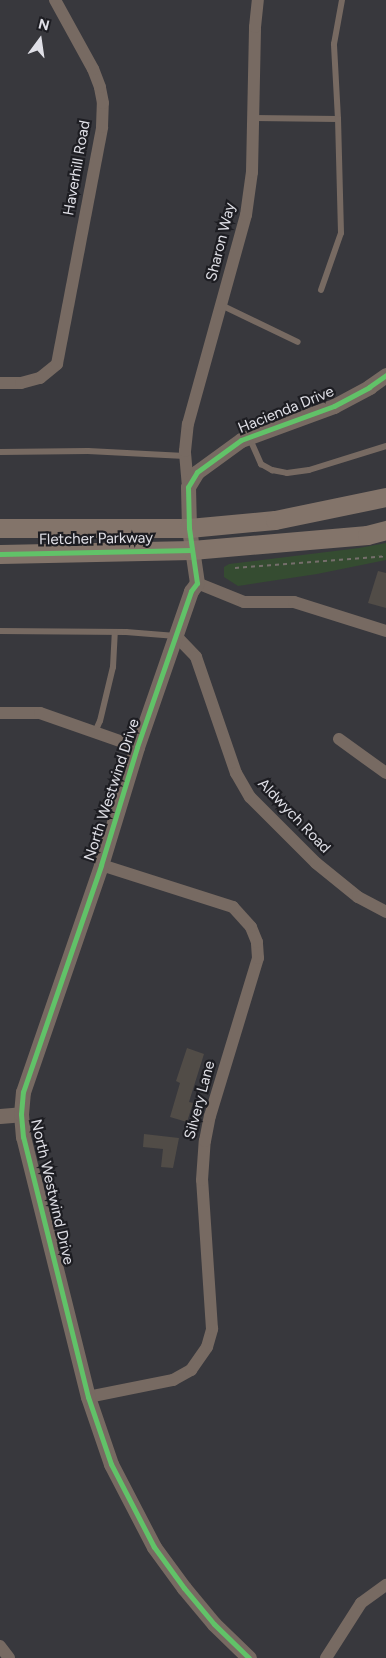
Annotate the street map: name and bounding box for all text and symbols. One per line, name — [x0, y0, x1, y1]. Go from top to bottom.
north arrow — [15, 15, 65, 65]
text: N — [36, 15, 51, 35]
street label: Haverhill Road — [60, 119, 94, 217]
street label: Sharon Way — [203, 201, 239, 283]
street label: Hacienda Drive — [235, 383, 337, 437]
street label: Fletcher Parkway — [39, 529, 153, 549]
street label: North Westwind Drive — [80, 717, 144, 863]
street label: Aldwych Road — [254, 775, 334, 857]
street label: Silvery Lane — [181, 1059, 219, 1141]
street label: North Westwind Drive — [27, 1118, 77, 1266]

